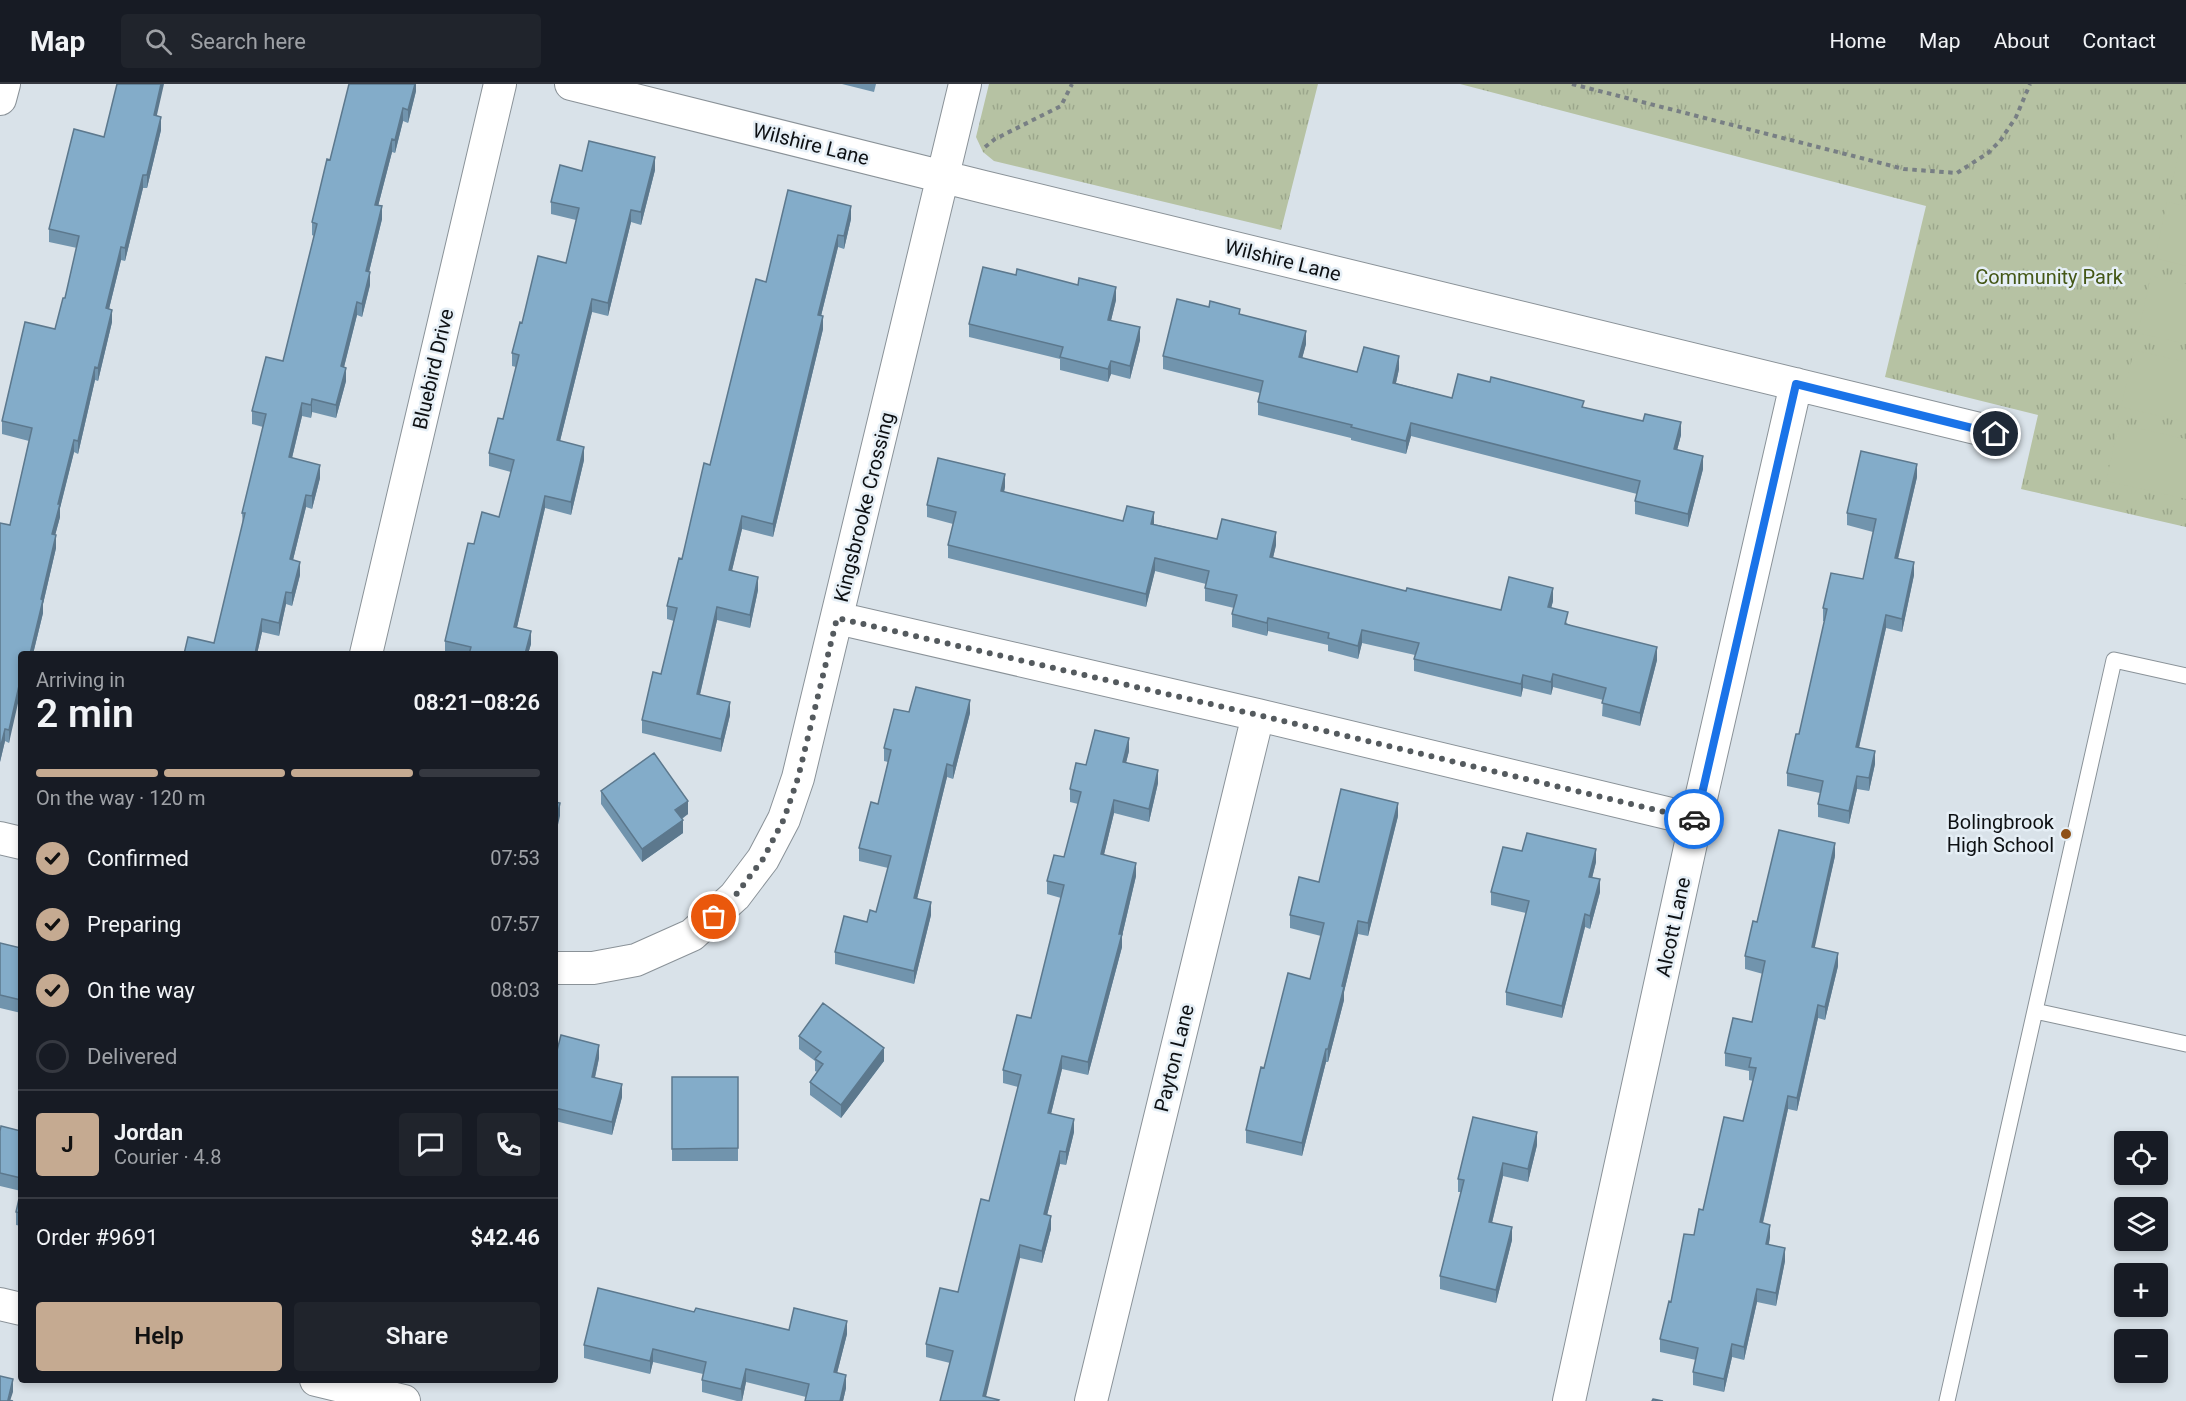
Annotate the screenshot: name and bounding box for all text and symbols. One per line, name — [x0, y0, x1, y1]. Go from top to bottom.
search box — [121, 14, 541, 68]
text: Map — [30, 25, 85, 58]
icon: search — [142, 25, 175, 58]
text: Search here — [190, 29, 306, 54]
text: Home — [1830, 29, 1886, 53]
text: Map — [1919, 29, 1961, 53]
text: About — [1994, 29, 2050, 53]
text: Contact — [2083, 29, 2156, 53]
street label: Wilshire Lane — [750, 118, 872, 170]
street label: Wilshire Lane — [1222, 234, 1344, 286]
park label: Community Park — [1975, 265, 2124, 289]
street label: Bluebird Drive — [407, 306, 459, 432]
pin — [1970, 408, 2021, 459]
street label: Kingsbrooke Crossing — [829, 410, 899, 604]
icon: home — [1979, 417, 2012, 450]
text: Arriving in — [36, 668, 125, 692]
text: 08:21–08:26 — [413, 690, 540, 715]
text: 2 min — [36, 691, 134, 737]
text: On the way · 120 m — [36, 786, 205, 810]
courier — [1664, 789, 1724, 849]
icon: car — [1678, 803, 1711, 836]
place label: Bolingbrook High School — [1947, 810, 2055, 857]
marker: Bolingbrook High School — [2059, 827, 2073, 841]
icon: check — [36, 842, 69, 875]
text: Confirmed — [87, 846, 189, 871]
text: 07:53 — [490, 846, 540, 870]
street label: Alcott Lane — [1651, 875, 1695, 979]
pin — [688, 891, 739, 942]
icon: bag — [697, 900, 730, 933]
icon: check — [36, 908, 69, 941]
text: Preparing — [87, 912, 181, 937]
text: 07:57 — [490, 912, 540, 936]
icon: check — [36, 974, 69, 1007]
text: On the way — [87, 978, 195, 1003]
text: 08:03 — [490, 978, 540, 1002]
street label: Payton Lane — [1149, 1002, 1199, 1114]
text: Delivered — [87, 1044, 177, 1069]
button: chat — [399, 1113, 462, 1176]
button: phone — [477, 1113, 540, 1176]
text: Jordan — [114, 1120, 183, 1145]
map controls — [2114, 1131, 2168, 1383]
button: locate — [2114, 1131, 2168, 1185]
text: J — [61, 1132, 74, 1157]
text: Courier · 4.8 — [114, 1145, 221, 1169]
button: layers — [2114, 1197, 2168, 1251]
text: Order #9691 — [36, 1225, 158, 1250]
text: $42.46 — [471, 1225, 540, 1250]
button: + — [2114, 1263, 2168, 1317]
button: Help — [36, 1302, 282, 1371]
button: Share — [294, 1302, 540, 1371]
button: − — [2114, 1329, 2168, 1383]

